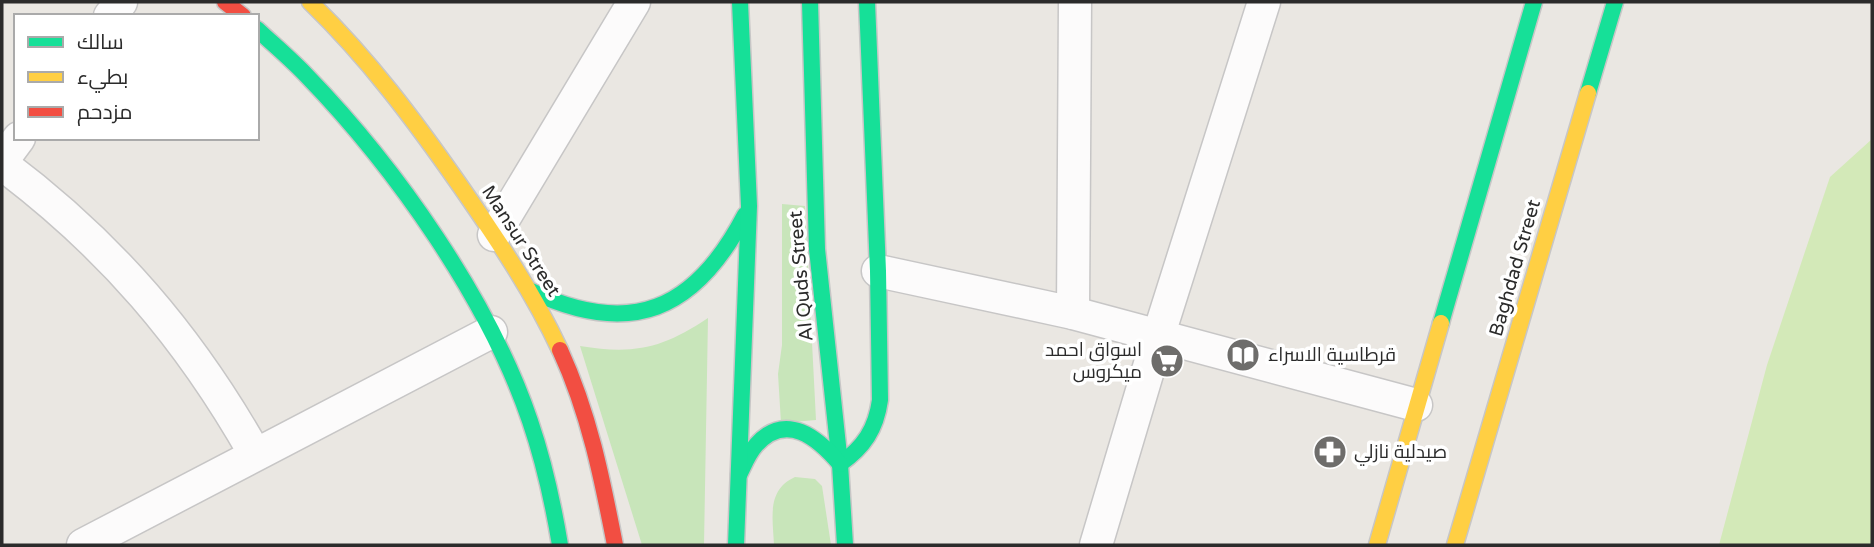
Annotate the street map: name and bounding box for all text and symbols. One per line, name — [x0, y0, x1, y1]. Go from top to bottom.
legend — [14, 14, 259, 140]
text: سالك — [77, 30, 124, 55]
text: بطيء — [77, 65, 128, 93]
text: مزدحم — [77, 100, 132, 126]
street label: Mansur Street — [477, 181, 565, 301]
street label: Baghdad Street — [1485, 197, 1545, 339]
street label: Al Quds Street — [784, 210, 818, 342]
library icon: قرطاسية الاسراء — [1224, 336, 1262, 374]
place label: اسواق احمد ميكروس — [1045, 339, 1142, 383]
supermarket icon: اسواق احمد ميكروس — [1148, 342, 1186, 380]
place label: قرطاسية الاسراء — [1268, 344, 1396, 366]
pharmacy icon: صيدلية نازلي — [1311, 433, 1349, 471]
place label: صيدلية نازلي — [1354, 441, 1447, 466]

